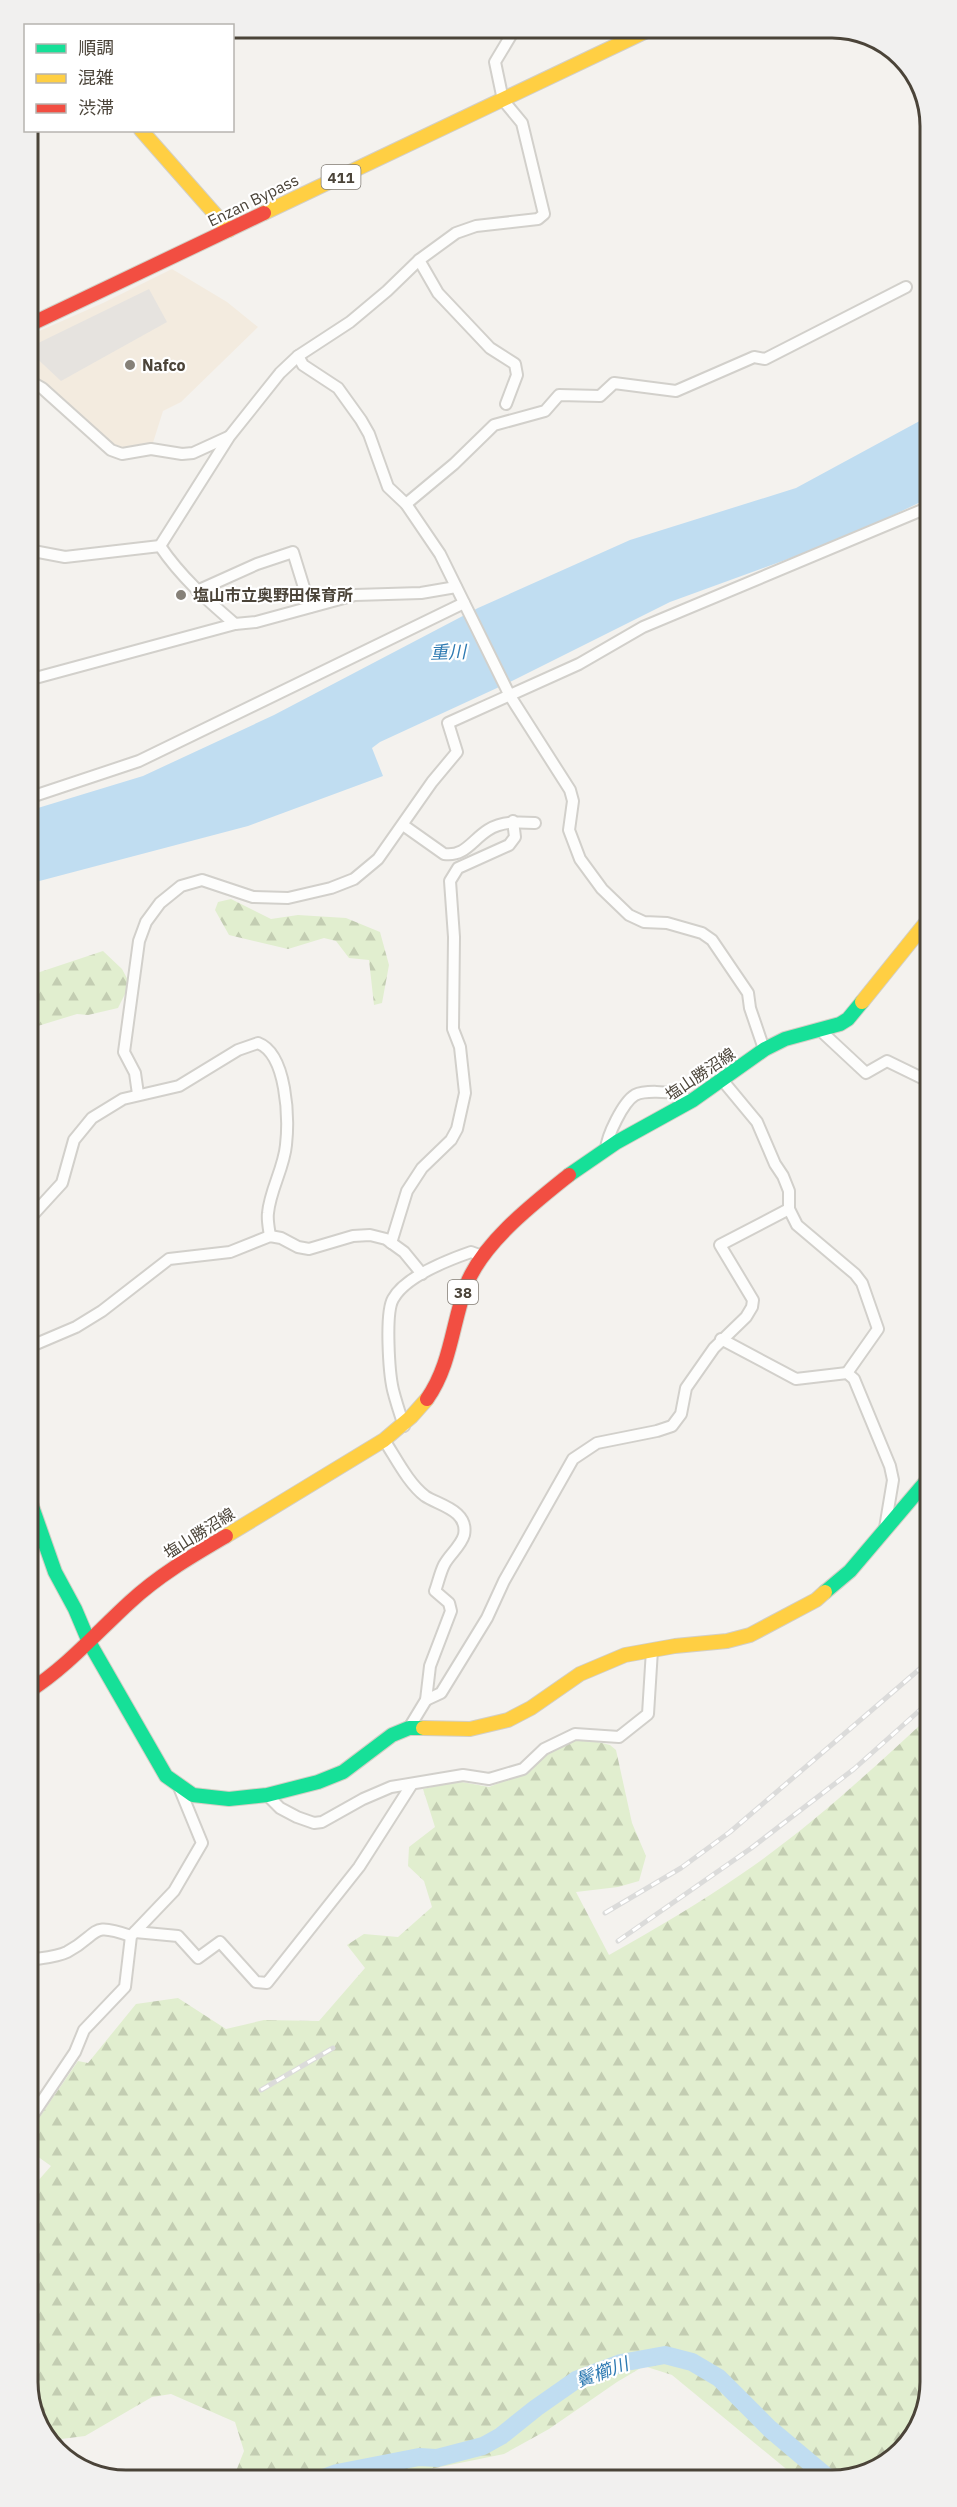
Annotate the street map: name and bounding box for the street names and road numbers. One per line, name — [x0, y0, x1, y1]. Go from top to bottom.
road number: 411 — [322, 165, 360, 189]
street label: Enzan Bypass — [204, 169, 302, 231]
street label: 塩山勝沼線 — [661, 1043, 739, 1105]
road number: 38 — [448, 1280, 478, 1304]
street label: 塩山勝沼線 — [160, 1503, 238, 1563]

